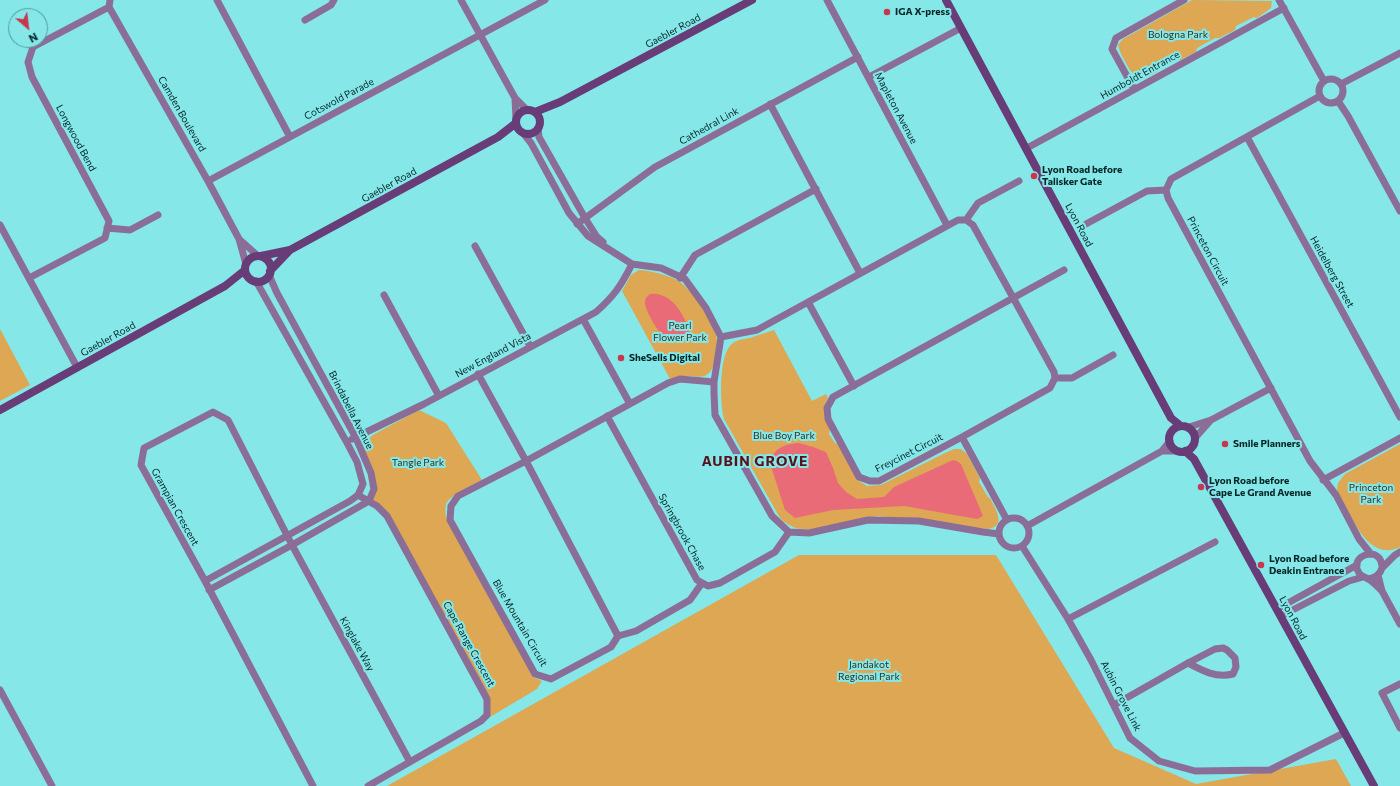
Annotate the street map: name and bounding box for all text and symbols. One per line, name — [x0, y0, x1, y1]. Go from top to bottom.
place label: IGA X-press — [895, 6, 950, 18]
marker: IGA X-press — [882, 7, 892, 17]
north arrow — [8, 8, 48, 48]
street label: Gaebler Road — [643, 11, 703, 51]
park label: Bologna Park — [1148, 29, 1208, 41]
text: N — [27, 30, 40, 46]
street label: Humboldt Entrance — [1098, 48, 1182, 102]
street label: Mapleton Avenue — [872, 70, 920, 146]
street label: Camden Boulevard — [156, 74, 208, 154]
street label: Cotswold Parade — [302, 76, 376, 122]
street label: Longwood Bend — [53, 103, 99, 173]
street label: Cathedral Link — [677, 105, 741, 147]
place label: Lyon Road before Talisker Gate — [1042, 164, 1122, 188]
street label: Gaebler Road — [359, 165, 419, 205]
marker: Lyon Road before Talisker Gate — [1029, 171, 1039, 181]
street label: Lyon Road — [1063, 201, 1095, 249]
street label: Princeton Circuit — [1185, 214, 1231, 288]
street label: Heidelberg Street — [1307, 234, 1357, 310]
street label: Gaebler Road — [78, 319, 138, 359]
park label: Pearl Flower Park — [653, 320, 707, 344]
street label: New England Vista — [453, 330, 533, 380]
place label: SheSells Digital — [629, 352, 700, 364]
marker: SheSells Digital — [616, 353, 626, 363]
street label: Brindabella Avenue — [326, 369, 376, 451]
park label: Blue Boy Park — [753, 430, 815, 442]
street label: Freycinet Circuit — [873, 431, 945, 475]
place label: Smile Planners — [1233, 438, 1300, 450]
marker: Smile Planners — [1220, 439, 1230, 449]
district label: AUBIN GROVE — [702, 453, 808, 469]
park label: Tangle Park — [392, 457, 444, 469]
street label: Grampian Crescent — [149, 466, 201, 548]
place label: Lyon Road before Cape Le Grand Avenue — [1209, 475, 1311, 498]
marker: Lyon Road before Cape Le Grand Avenue — [1196, 482, 1206, 492]
park label: Princeton Park — [1349, 482, 1393, 506]
street label: Springbrook Chase — [656, 491, 708, 573]
place label: Lyon Road before Deakin Entrance — [1269, 553, 1349, 576]
marker: Lyon Road before Deakin Entrance — [1256, 560, 1266, 570]
street label: Blue Mountain Circuit — [490, 577, 550, 669]
street label: Lyon Road — [1277, 594, 1309, 642]
street label: Cape Range Crescent — [441, 599, 497, 689]
street label: Kinglake Way — [337, 615, 377, 673]
park label: Jandakot Regional Park — [838, 659, 900, 682]
street label: Aubin Grove Link — [1098, 659, 1144, 733]

